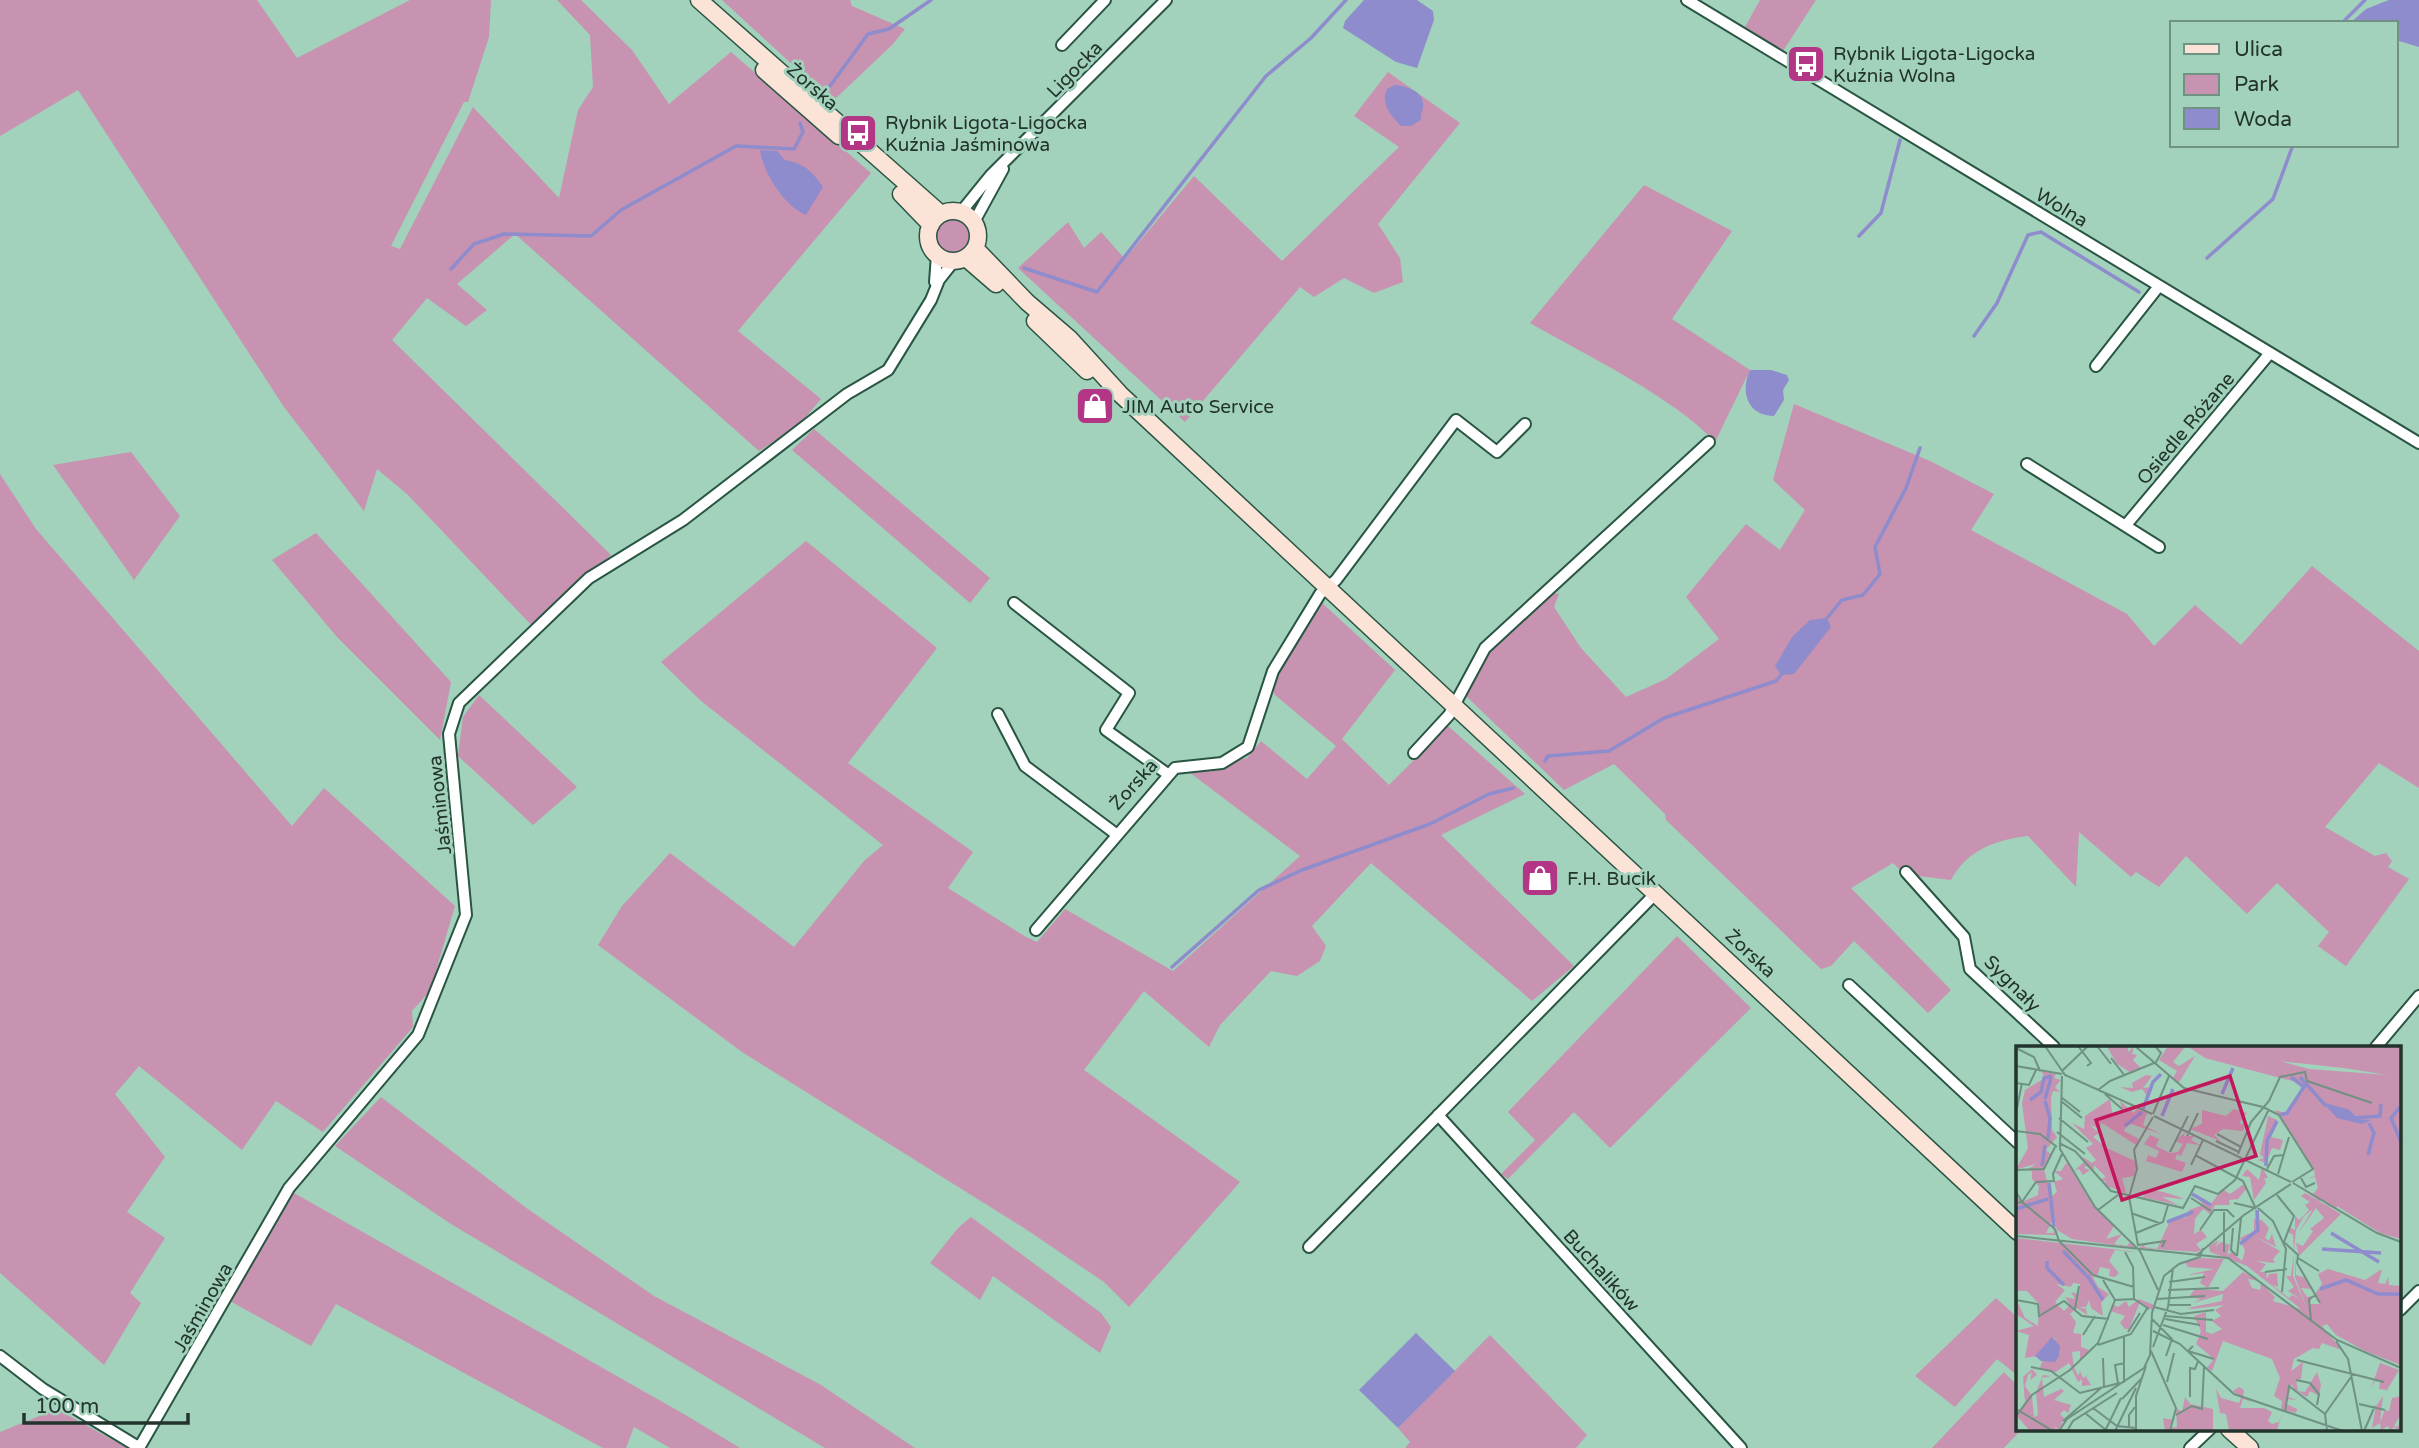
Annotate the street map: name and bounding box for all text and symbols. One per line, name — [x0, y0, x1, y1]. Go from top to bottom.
legend — [2170, 21, 2398, 147]
street label: Ligocka — [1042, 37, 1107, 103]
text: Ulica — [2234, 37, 2283, 62]
bus stop icon: Rybnik Ligota-Ligocka Kuźnia Wolna — [1785, 43, 1827, 85]
place label: Rybnik Ligota-Ligocka Kuźnia Wolna — [1833, 43, 2035, 87]
street label: Żorska — [782, 58, 843, 115]
text: Park — [2234, 72, 2279, 97]
text: Woda — [2234, 107, 2292, 132]
bus stop icon: Rybnik Ligota-Ligocka Kuźnia Jaśminowa — [837, 112, 879, 154]
place label: Rybnik Ligota-Ligocka Kuźnia Jaśminowa — [885, 112, 1087, 156]
street label: Wolna — [2031, 184, 2092, 232]
street label: Osiedle Różane — [2132, 368, 2239, 489]
shop icon: JIM Auto Service — [1074, 385, 1116, 427]
place label: JIM Auto Service — [1122, 396, 1274, 418]
street label: Jaśminowa — [424, 754, 456, 855]
street label: Żorska — [1105, 755, 1162, 815]
shop icon: F.H. Bucik — [1519, 857, 1561, 899]
place label: F.H. Bucik — [1567, 868, 1656, 890]
street label: Żorska — [1721, 925, 1780, 983]
street label: Sygnały — [1980, 951, 2045, 1016]
inset map — [2016, 1046, 2402, 1430]
street label: Buchalików — [1559, 1225, 1644, 1316]
street label: Jaśminowa — [168, 1259, 237, 1356]
scale bar — [24, 1382, 189, 1426]
text: 100 m — [35, 1394, 99, 1419]

